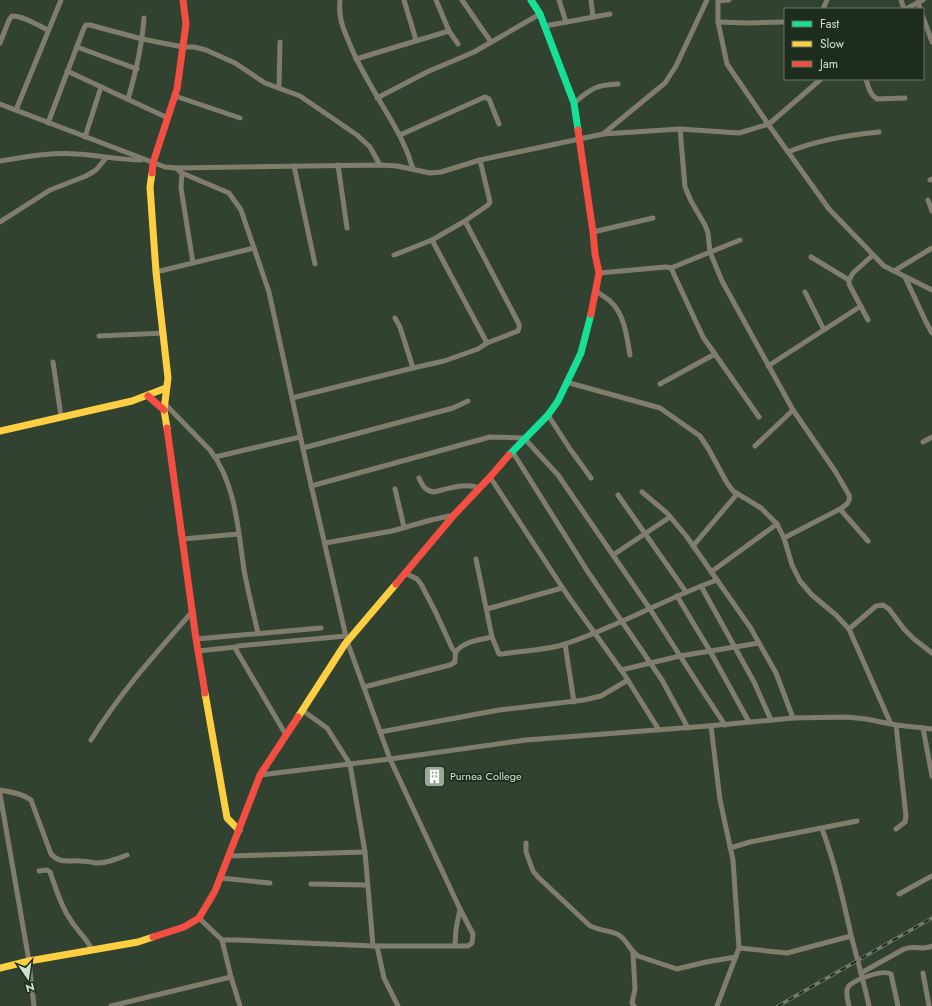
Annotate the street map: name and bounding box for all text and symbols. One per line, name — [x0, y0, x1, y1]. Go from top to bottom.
legend — [784, 8, 924, 80]
text: Fast — [820, 15, 839, 33]
text: Slow — [820, 35, 845, 53]
text: Jam — [818, 55, 838, 73]
building icon: Purnea College — [421, 763, 447, 789]
place label: Purnea College — [450, 768, 522, 784]
north arrow — [8, 958, 48, 998]
text: N — [24, 979, 36, 997]

